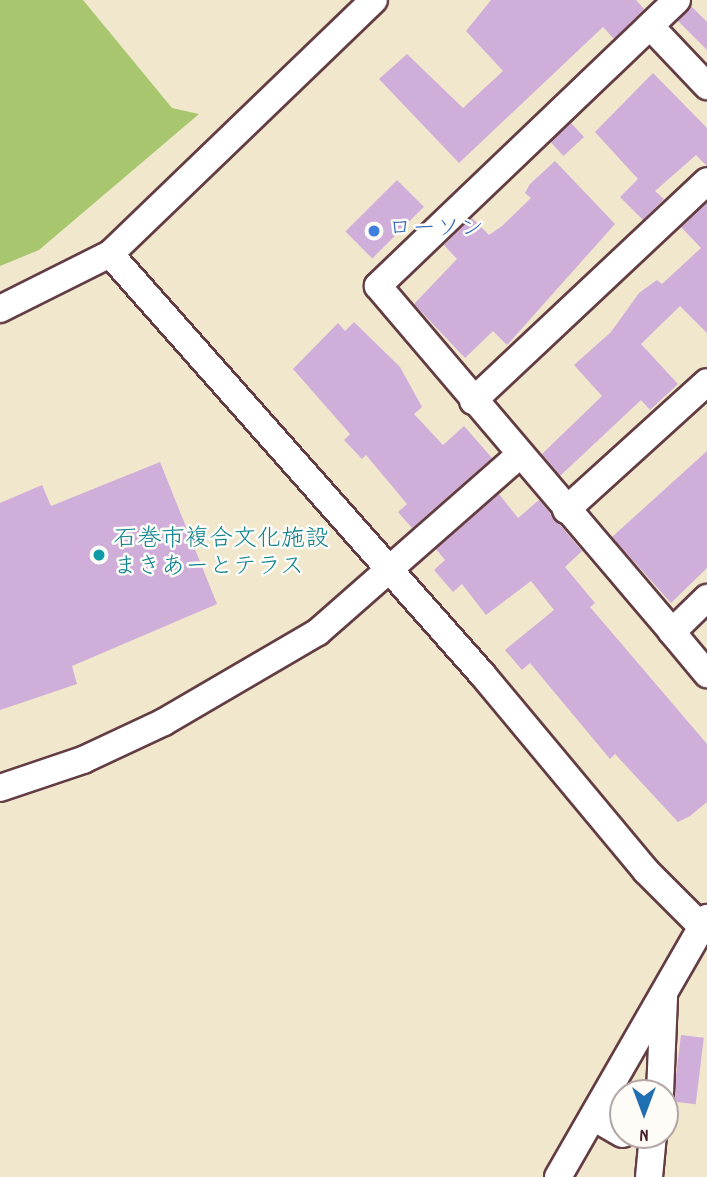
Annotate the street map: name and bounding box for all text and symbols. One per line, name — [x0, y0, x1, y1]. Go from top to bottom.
place label: ローソン — [388, 217, 484, 245]
marker: ローソン — [366, 223, 382, 239]
place label: 石巻市複合文化施設 まきあーとテラス — [113, 527, 329, 583]
marker: 石巻市複合文化施設 まきあーとテラス — [91, 547, 107, 563]
north arrow — [609, 1079, 679, 1149]
text: N — [639, 1120, 649, 1147]

